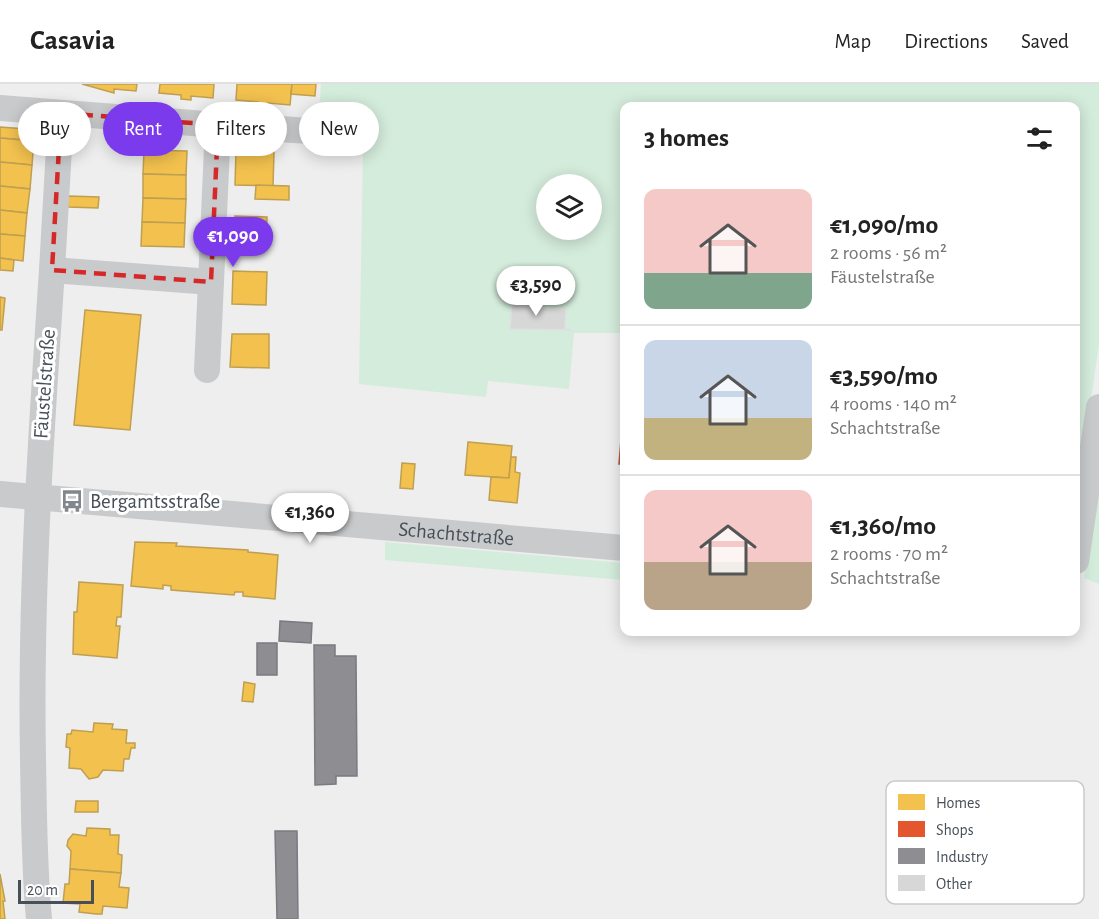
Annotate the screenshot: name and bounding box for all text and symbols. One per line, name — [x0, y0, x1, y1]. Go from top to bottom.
text: Casavia — [30, 27, 115, 55]
text: Map — [835, 31, 871, 52]
text: Directions — [904, 31, 988, 52]
text: Saved — [1021, 31, 1069, 52]
chip: Buy — [18, 102, 91, 156]
chip: Rent — [103, 102, 183, 156]
chip: Filters — [195, 102, 287, 156]
chip: New — [299, 102, 379, 156]
icon: filters — [1023, 122, 1056, 155]
text: 3 homes — [644, 125, 729, 151]
map controls — [536, 174, 602, 240]
button: layers — [536, 174, 602, 240]
text: €1,090/mo — [830, 212, 938, 238]
icon: home — [692, 213, 764, 285]
pin: €1,090 — [184, 217, 282, 268]
text: €1,090 — [207, 226, 259, 246]
text: 2 rooms · 56 m² — [830, 243, 947, 263]
pin: €3,590 — [487, 266, 585, 317]
text: Fäustelstraße — [830, 267, 935, 287]
text: €3,590 — [510, 275, 562, 295]
street label: Fäustelstraße — [30, 328, 59, 440]
text: €3,590/mo — [830, 363, 938, 389]
icon: home — [692, 364, 764, 436]
text: 4 rooms · 140 m² — [830, 394, 957, 414]
text: Schachtstraße — [830, 418, 940, 438]
bus stop icon: Bergamtsstraße — [59, 488, 85, 514]
place label: Bergamtsstraße — [90, 491, 220, 512]
pin: €1,360 — [261, 493, 359, 544]
text: €1,360 — [285, 502, 335, 522]
text: €1,360/mo — [830, 513, 936, 539]
icon: home — [692, 514, 764, 586]
street label: Schachtstraße — [398, 519, 515, 549]
text: 2 rooms · 70 m² — [830, 544, 948, 564]
text: Schachtstraße — [830, 568, 940, 588]
legend — [886, 781, 1084, 904]
text: Homes — [936, 795, 980, 811]
text: Shops — [936, 822, 974, 838]
text: Industry — [936, 849, 988, 866]
text: Other — [936, 876, 973, 892]
scale bar — [18, 877, 94, 904]
text: 20 m — [27, 882, 58, 898]

